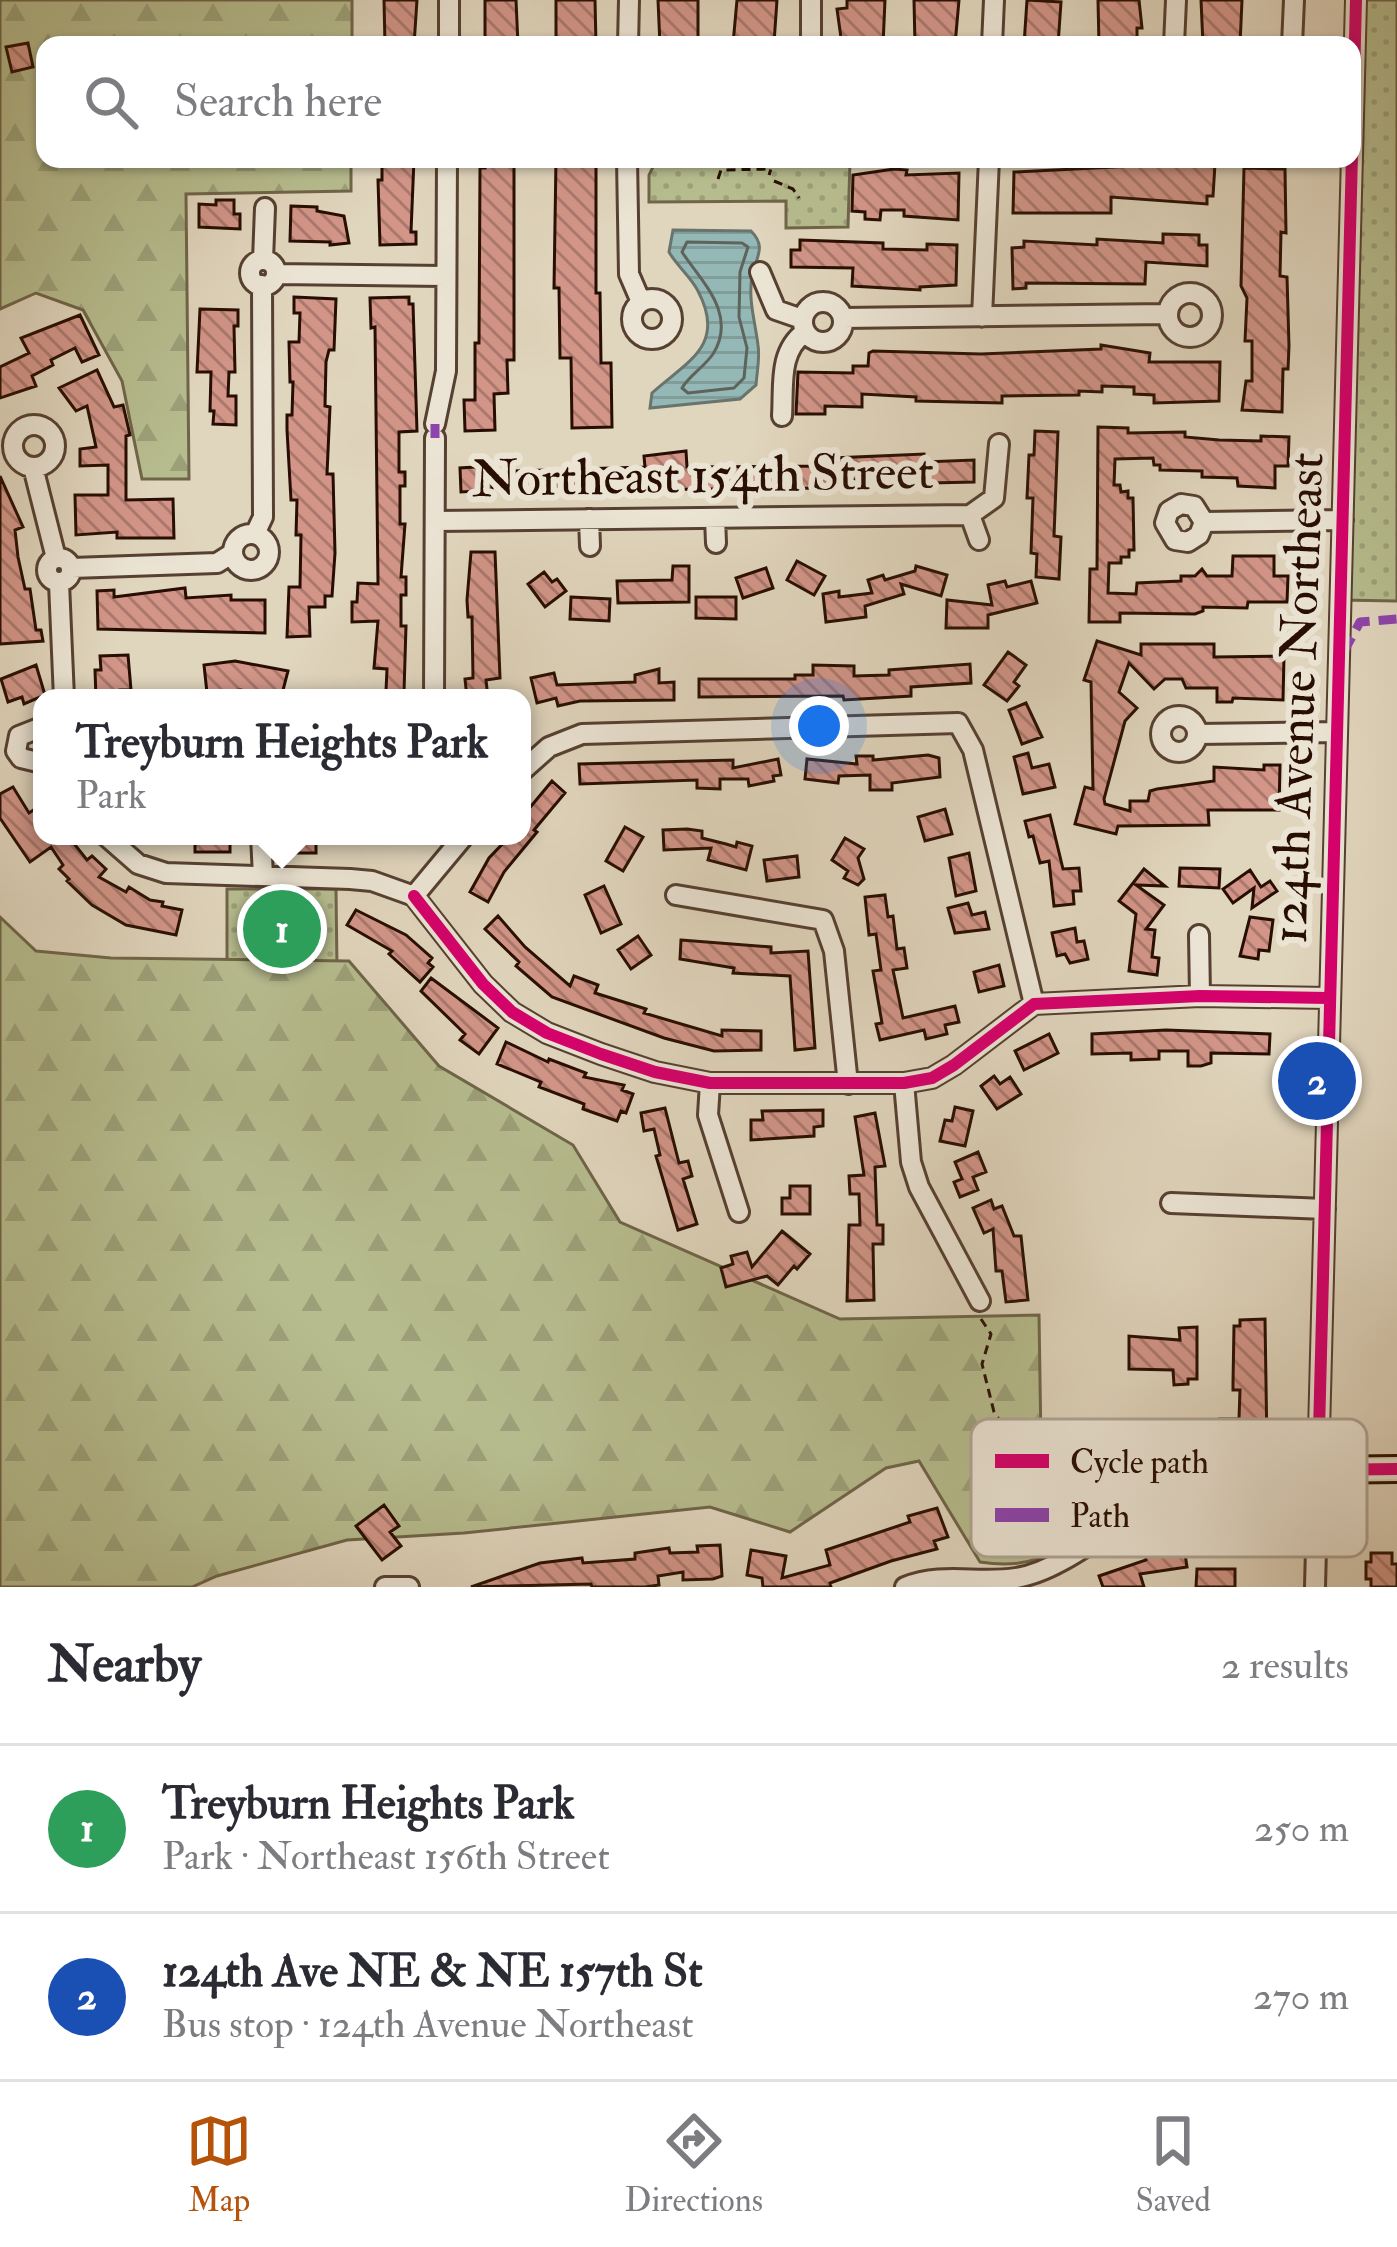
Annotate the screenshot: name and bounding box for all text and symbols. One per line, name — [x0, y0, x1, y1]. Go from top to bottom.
search box — [36, 36, 1361, 168]
icon: search — [78, 69, 144, 135]
text: Search here — [174, 74, 382, 130]
street label: Northeast 154th Street — [472, 440, 934, 512]
street label: 124th Avenue Northeast — [1257, 451, 1339, 945]
popup — [33, 689, 531, 845]
your location — [789, 696, 849, 756]
text: Treyburn Heights Park — [76, 715, 488, 771]
text: Park — [76, 771, 147, 820]
pin: 1 — [243, 884, 321, 974]
pin: 2 — [1278, 1036, 1356, 1126]
legend — [971, 1419, 1367, 1557]
text: Cycle path — [1070, 1442, 1209, 1484]
text: Path — [1070, 1496, 1130, 1537]
text: Nearby — [48, 1633, 201, 1697]
text: 2 results — [1221, 1641, 1349, 1690]
text: Treyburn Heights Park — [162, 1776, 575, 1832]
text: 1 — [80, 1804, 94, 1853]
text: 250 m — [1254, 1804, 1349, 1853]
text: Park · Northeast 156th Street — [162, 1832, 610, 1881]
text: 124th Ave NE & NE 157th St — [162, 1944, 703, 2000]
text: 2 — [77, 1972, 97, 2021]
text: 270 m — [1253, 1972, 1349, 2021]
text: Bus stop · 124th Avenue Northeast — [162, 2000, 694, 2049]
tab: Map — [186, 2108, 252, 2221]
tab: Directions — [625, 2108, 763, 2221]
tab: Saved — [1135, 2108, 1211, 2221]

